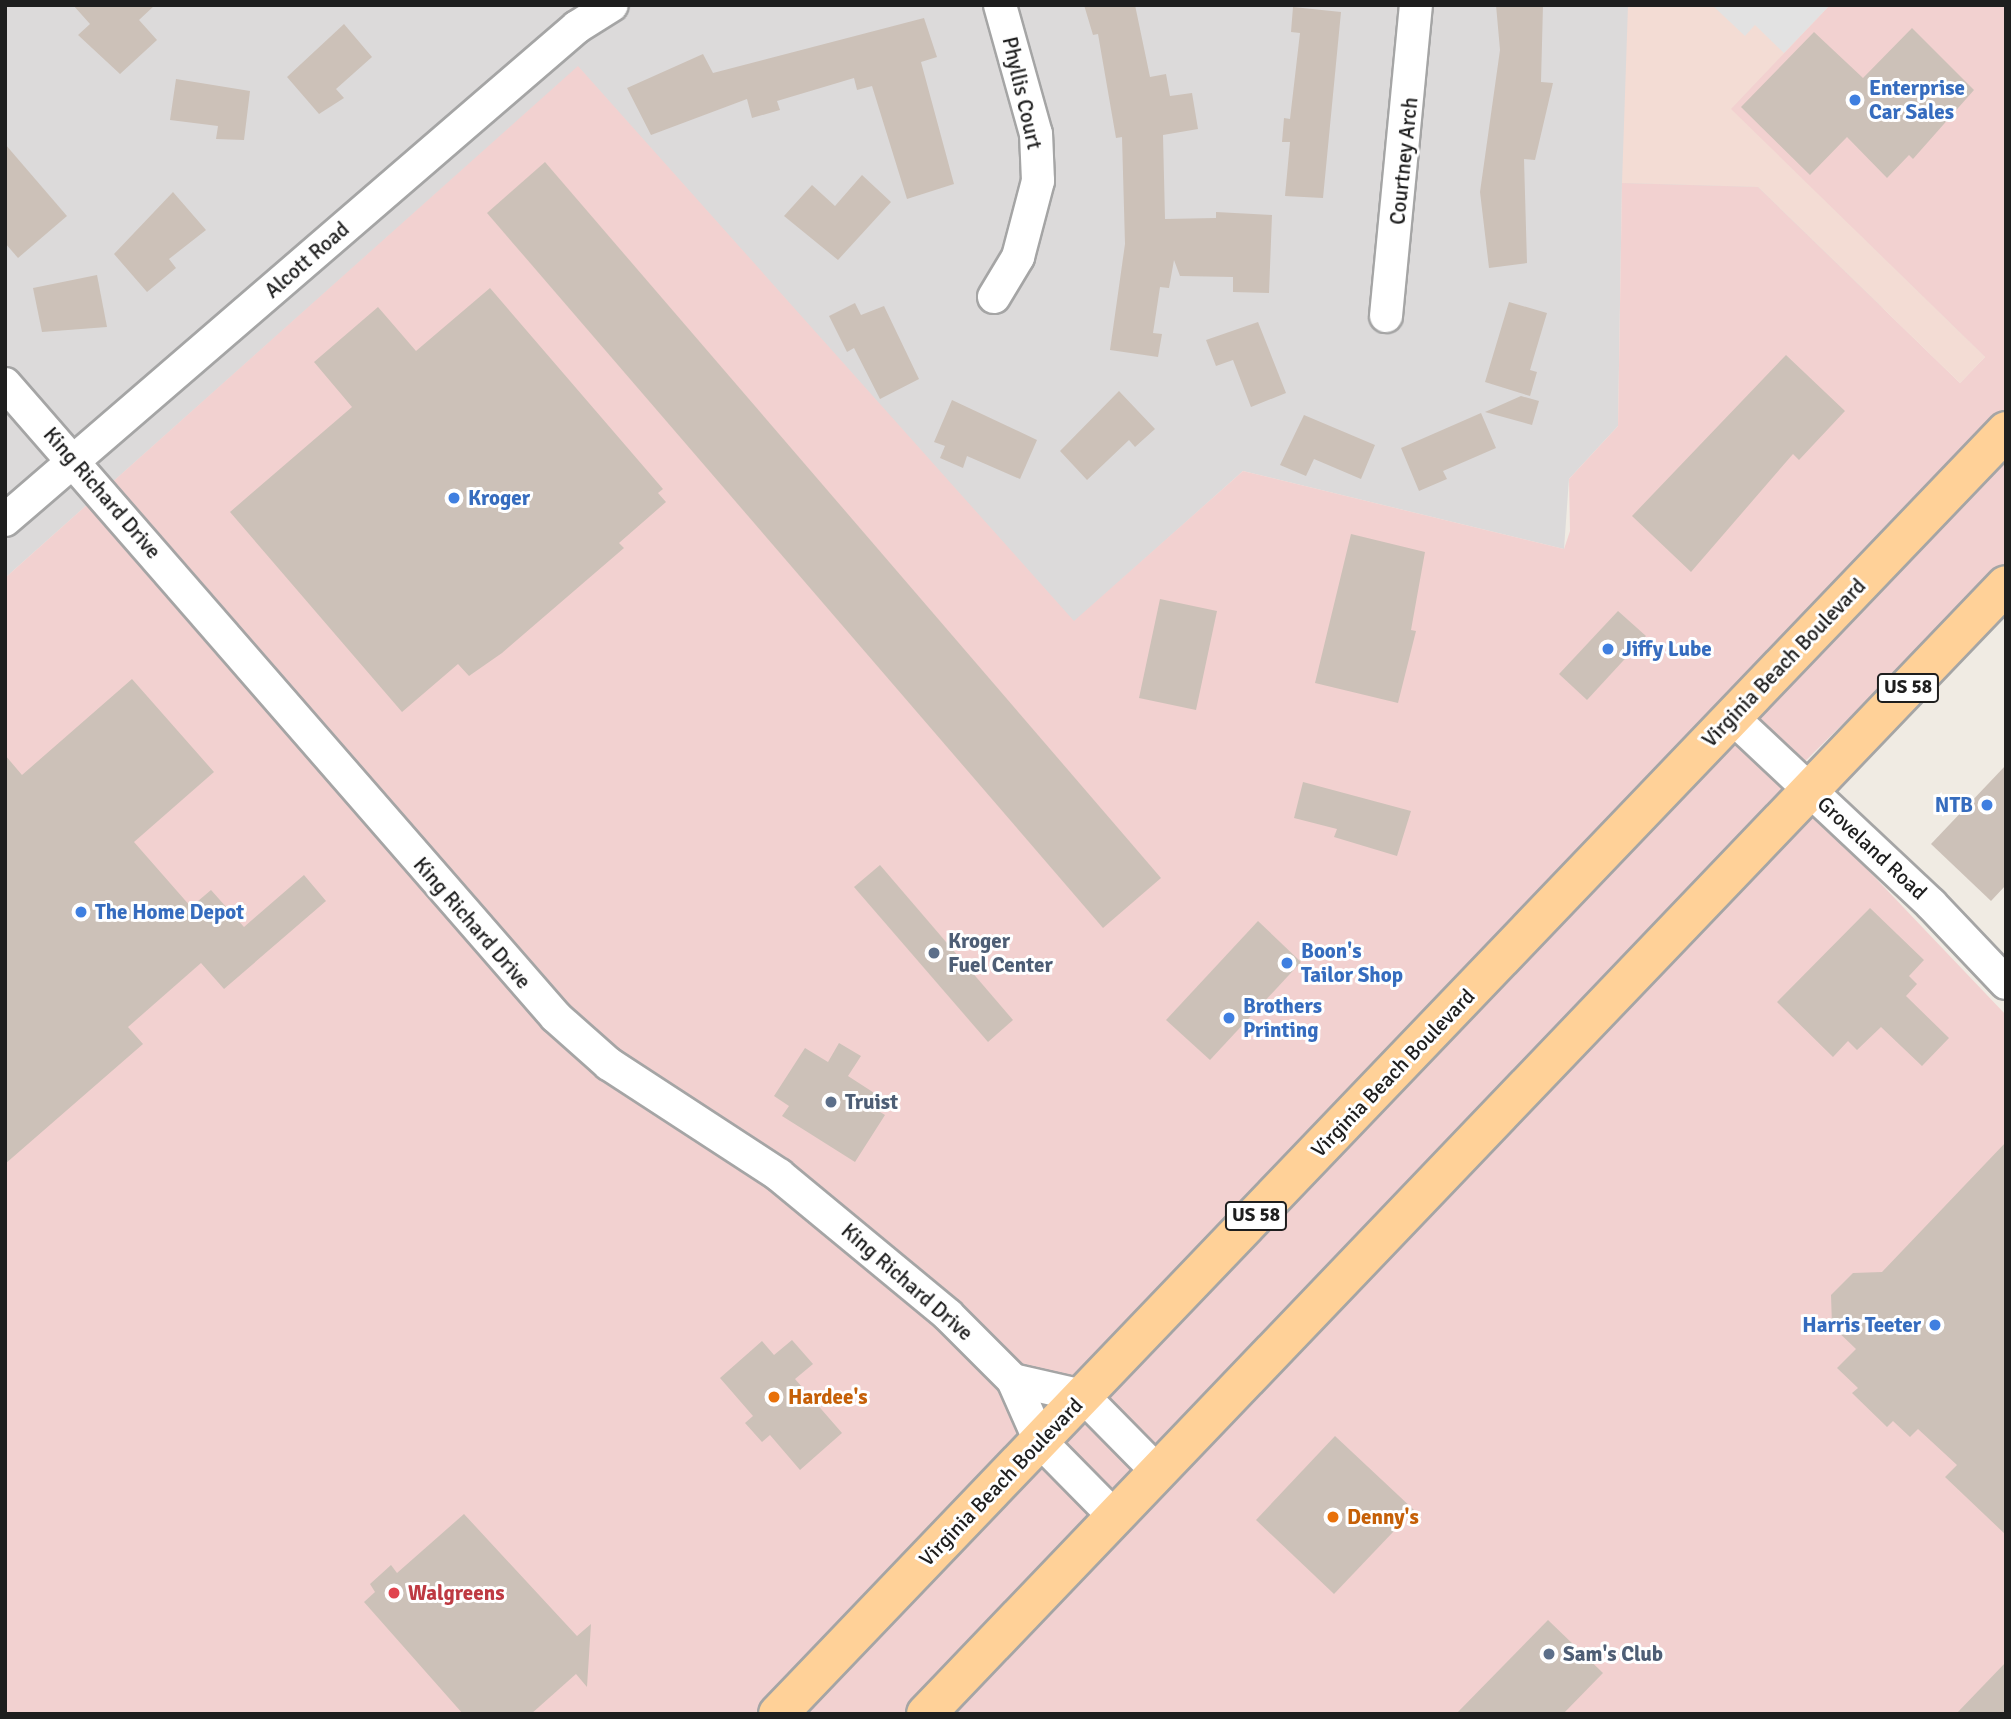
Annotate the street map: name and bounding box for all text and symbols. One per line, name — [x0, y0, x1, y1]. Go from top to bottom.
street label: Phyllis Court — [997, 34, 1047, 152]
place label: Enterprise Car Sales — [1869, 75, 1965, 125]
marker: Enterprise Car Sales — [1847, 92, 1863, 108]
street label: Courtney Arch — [1385, 96, 1423, 226]
street label: Alcott Road — [260, 217, 354, 303]
street label: King Richard Drive — [38, 422, 166, 564]
place label: Kroger — [468, 485, 530, 511]
marker: Kroger — [446, 490, 462, 506]
street label: Virginia Beach Boulevard — [1697, 574, 1871, 752]
place label: Jiffy Lube — [1622, 636, 1712, 662]
marker: Jiffy Lube — [1600, 641, 1616, 657]
road number: US 58 — [1876, 673, 1940, 704]
street label: Groveland Road — [1812, 791, 1932, 905]
place label: NTB — [1935, 792, 1973, 818]
marker: NTB — [1979, 797, 1995, 813]
street label: King Richard Drive — [408, 852, 536, 994]
place label: The Home Depot — [95, 899, 244, 925]
marker: The Home Depot — [73, 904, 89, 920]
place label: Kroger Fuel Center — [948, 928, 1053, 978]
place label: Boon's Tailor Shop — [1301, 938, 1403, 988]
marker: Kroger Fuel Center — [926, 945, 942, 961]
marker: Boon's Tailor Shop — [1279, 955, 1295, 971]
street label: Virginia Beach Boulevard — [1306, 984, 1480, 1162]
place label: Brothers Printing — [1243, 993, 1322, 1043]
marker: Brothers Printing — [1221, 1010, 1237, 1026]
place label: Truist — [845, 1089, 898, 1115]
marker: Truist — [823, 1094, 839, 1110]
road number: US 58 — [1224, 1200, 1288, 1232]
street label: King Richard Drive — [836, 1218, 978, 1346]
place label: Harris Teeter — [1802, 1312, 1921, 1338]
marker: Harris Teeter — [1927, 1317, 1943, 1333]
place label: Hardee's — [788, 1384, 868, 1410]
marker: Hardee's — [766, 1389, 782, 1405]
street label: Virginia Beach Boulevard — [914, 1393, 1088, 1571]
place label: Denny's — [1347, 1504, 1419, 1530]
marker: Denny's — [1325, 1509, 1341, 1525]
place label: Walgreens — [408, 1580, 504, 1606]
marker: Walgreens — [386, 1585, 402, 1601]
place label: Sam's Club — [1563, 1641, 1663, 1667]
marker: Sam's Club — [1541, 1646, 1557, 1662]

